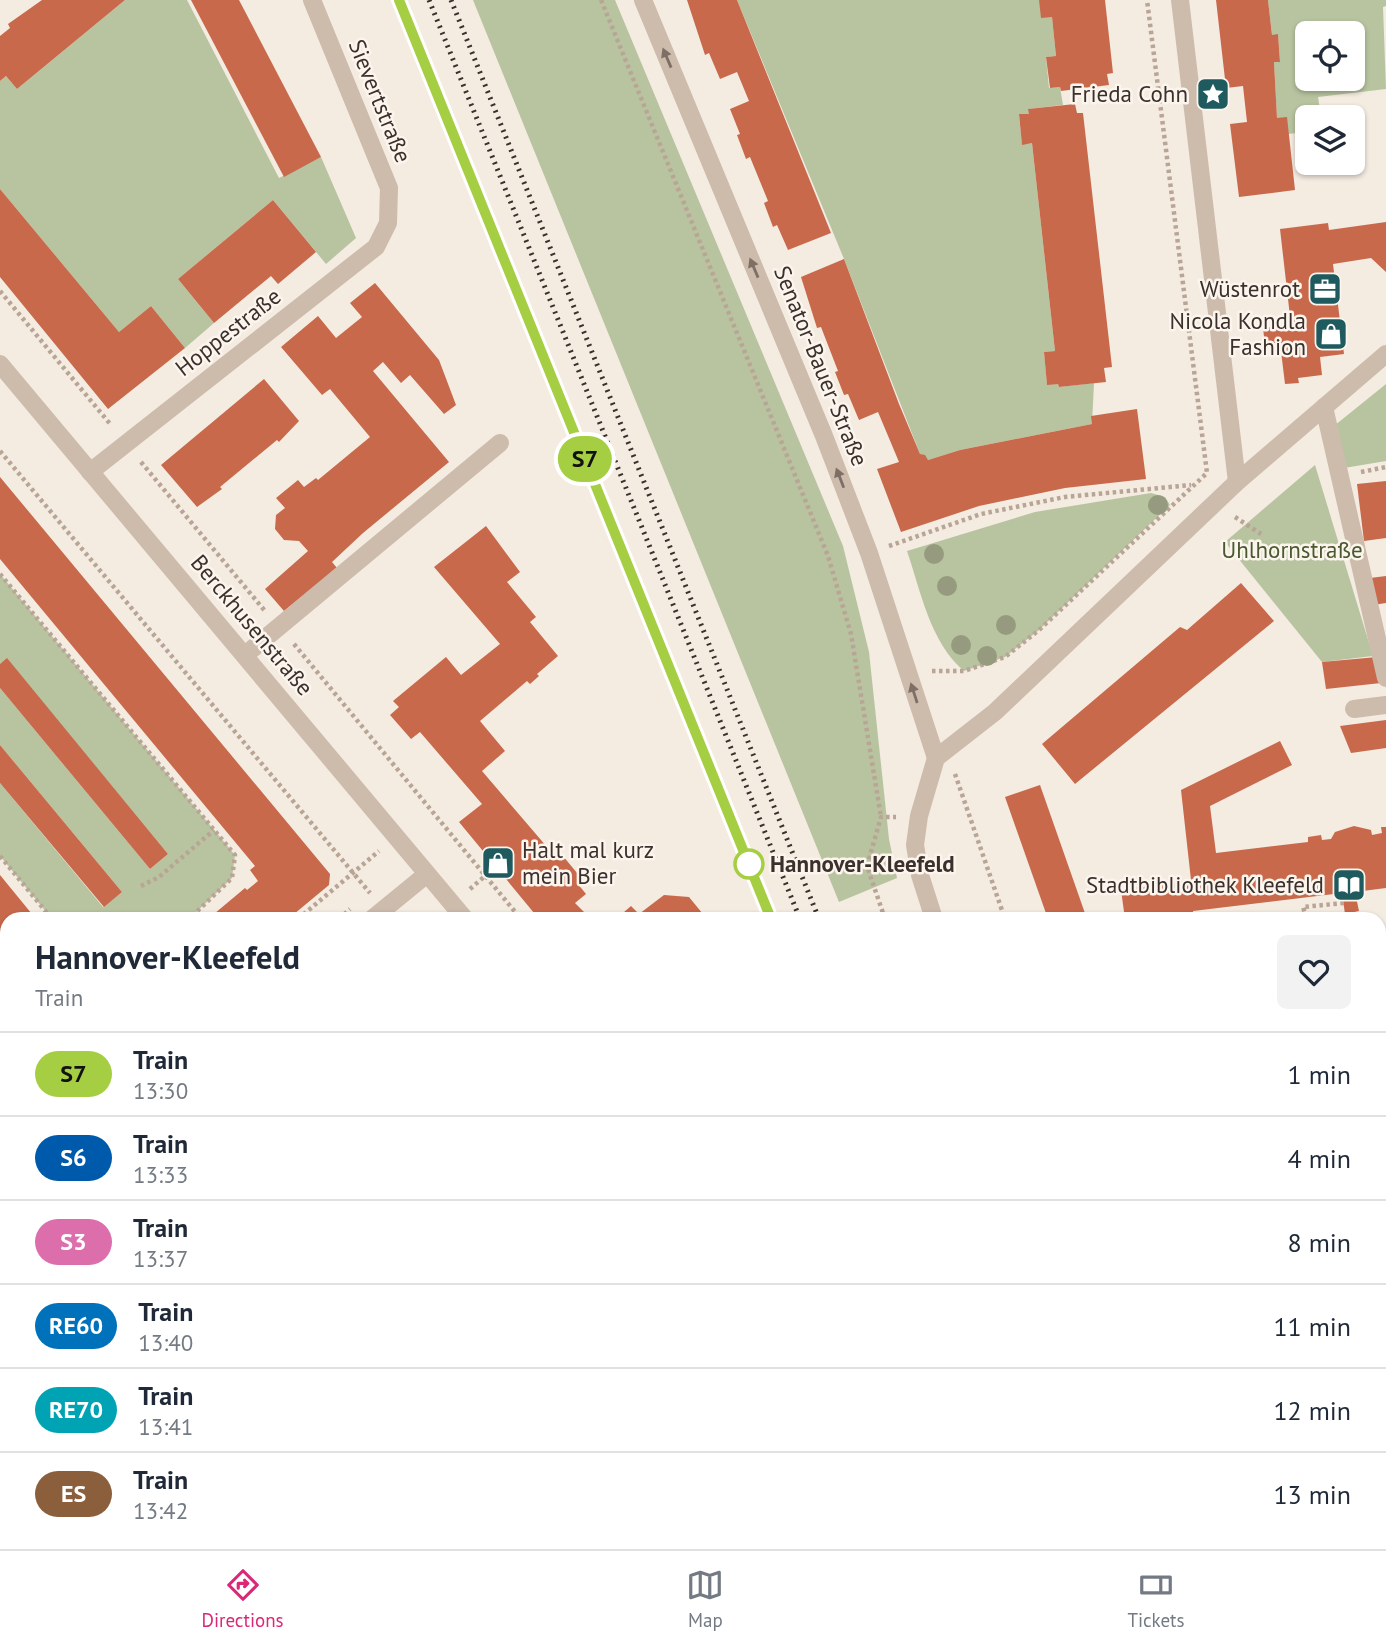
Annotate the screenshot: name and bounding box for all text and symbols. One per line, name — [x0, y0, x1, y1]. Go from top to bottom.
map controls — [1295, 21, 1365, 175]
button: locate — [1295, 21, 1365, 91]
street label: Sievertstraße — [343, 35, 418, 167]
one-way arrow — [661, 47, 672, 68]
place icon: Frieda Cohn — [1194, 75, 1232, 113]
place label: Frieda Cohn — [1071, 79, 1188, 108]
button: layers — [1295, 105, 1365, 175]
one-way arrow — [749, 257, 760, 278]
street label: Senator-Bauer-Straße — [768, 261, 875, 470]
office icon: Wüstenrot — [1306, 270, 1344, 308]
place label: Wüstenrot — [1200, 274, 1300, 303]
street label: Hoppestraße — [169, 281, 286, 382]
place label: Nicola Kondla Fashion — [1170, 306, 1306, 361]
shop icon: Nicola Kondla Fashion — [1312, 315, 1350, 353]
line badge: S7 — [554, 436, 616, 482]
text: S7 — [572, 443, 598, 474]
one-way arrow — [835, 468, 846, 489]
park label: Uhlhornstraße — [1221, 535, 1363, 564]
street label: Berckhusenstraße — [185, 548, 320, 701]
one-way arrow — [909, 683, 919, 704]
place label: Halt mal kurz mein Bier — [522, 835, 654, 890]
shop icon: Halt mal kurz mein Bier — [479, 844, 517, 882]
marker: Hannover-Kleefeld — [734, 849, 764, 879]
place label: Hannover-Kleefeld — [770, 849, 955, 878]
library icon: Stadtbibliothek Kleefeld — [1330, 866, 1368, 904]
place label: Stadtbibliothek Kleefeld — [1086, 870, 1324, 899]
text: Hannover-Kleefeld — [35, 935, 300, 978]
button: heart — [1277, 935, 1351, 1009]
text: Train — [35, 983, 83, 1012]
text: Train — [133, 1043, 188, 1076]
text: S7 — [60, 1058, 87, 1089]
text: 1 min — [1288, 1058, 1351, 1091]
text: 13:30 — [133, 1076, 188, 1105]
text: Train — [133, 1127, 188, 1160]
text: S6 — [60, 1142, 87, 1173]
text: 4 min — [1288, 1142, 1351, 1175]
text: 13:33 — [133, 1160, 188, 1189]
text: Train — [133, 1211, 188, 1244]
text: S3 — [60, 1226, 87, 1257]
text: 8 min — [1288, 1226, 1351, 1259]
text: 13:37 — [133, 1244, 188, 1273]
text: Train — [138, 1295, 193, 1328]
text: RE60 — [49, 1310, 103, 1341]
text: 11 min — [1273, 1310, 1351, 1343]
text: 13:40 — [138, 1328, 193, 1357]
text: Train — [138, 1379, 193, 1412]
text: RE70 — [49, 1394, 103, 1425]
text: 12 min — [1273, 1394, 1351, 1427]
text: 13:41 — [138, 1412, 193, 1441]
text: Train — [133, 1463, 188, 1496]
text: ES — [61, 1478, 86, 1509]
text: 13 min — [1273, 1478, 1351, 1511]
text: 13:42 — [133, 1496, 188, 1525]
tab: Directions — [201, 1566, 284, 1632]
tab: Map — [686, 1566, 724, 1632]
tab: Tickets — [1127, 1566, 1185, 1632]

